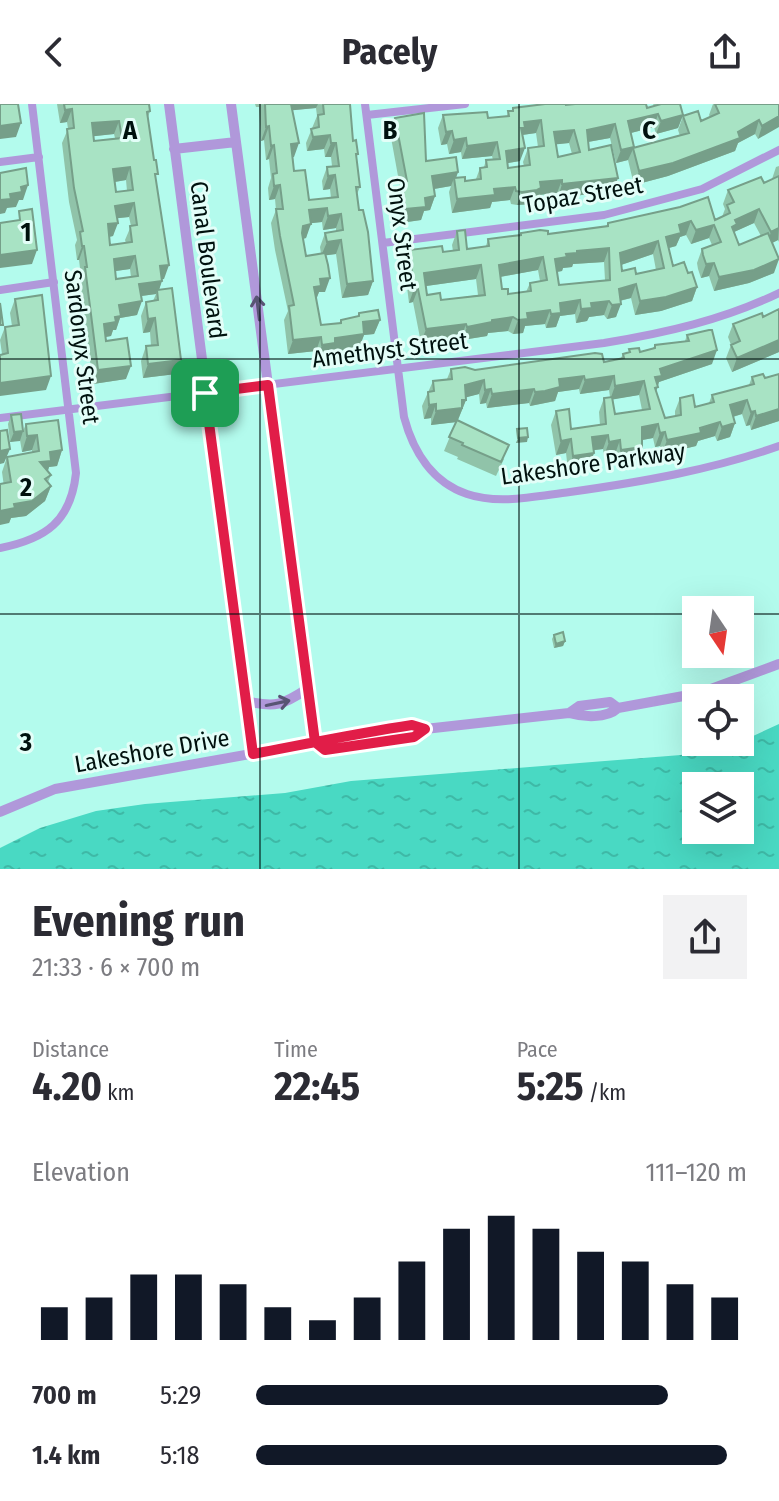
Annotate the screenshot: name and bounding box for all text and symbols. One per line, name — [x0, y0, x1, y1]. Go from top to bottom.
icon: back — [32, 30, 76, 74]
text: Pacely — [342, 30, 437, 74]
icon: share — [703, 30, 747, 74]
text: A — [122, 115, 138, 146]
text: B — [383, 115, 398, 146]
text: C — [642, 115, 656, 146]
street label: Topaz Street — [521, 171, 645, 219]
street label: Onyx Street — [381, 176, 423, 292]
street label: Canal Boulevard — [184, 179, 232, 341]
text: 1 — [21, 217, 32, 248]
street label: Sardonyx Street — [59, 268, 105, 426]
one-way arrow — [250, 296, 265, 321]
street label: Amethyst Street — [311, 327, 470, 373]
pin — [171, 359, 239, 427]
icon: arrive — [183, 371, 227, 415]
street label: Lakeshore Parkway — [499, 437, 687, 491]
text: 2 — [19, 472, 32, 503]
north arrow — [682, 596, 754, 668]
map controls — [682, 596, 754, 844]
button: locate — [682, 684, 754, 756]
one-way arrow — [265, 694, 290, 709]
street label: Lakeshore Drive — [72, 724, 232, 778]
text: 3 — [19, 727, 32, 758]
button: layers — [682, 772, 754, 844]
text: Evening run — [32, 895, 245, 948]
button: share — [663, 895, 747, 979]
text: 21:33 · 6 × 700 m — [32, 952, 200, 983]
text: Distance — [32, 1036, 109, 1063]
text: Time — [274, 1036, 318, 1063]
text: Pace — [517, 1036, 558, 1063]
text: 4.20 — [32, 1063, 102, 1111]
text: 22:45 — [274, 1063, 360, 1111]
text: 5:25 — [517, 1063, 584, 1111]
text: km — [102, 1079, 134, 1106]
text: /km — [584, 1079, 626, 1106]
text: Elevation — [32, 1157, 130, 1188]
text: 111–120 m — [646, 1157, 747, 1188]
text: 700 m — [32, 1380, 96, 1411]
text: 5:29 — [160, 1380, 201, 1411]
text: 1.4 km — [32, 1440, 100, 1471]
text: 5:18 — [160, 1440, 200, 1471]

